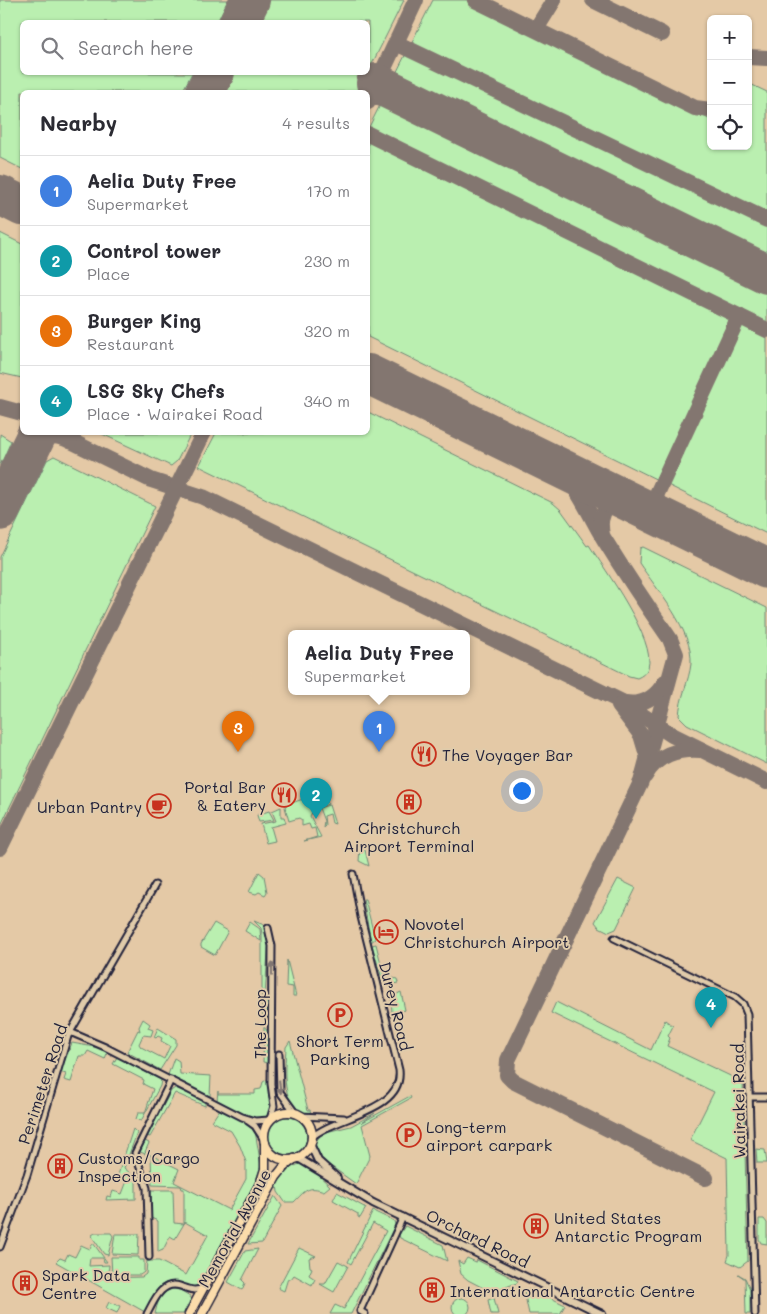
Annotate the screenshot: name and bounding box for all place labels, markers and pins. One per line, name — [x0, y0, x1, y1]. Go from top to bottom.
pin: 3 — [222, 711, 254, 752]
pin: 1 — [363, 711, 395, 752]
restaurant icon: The Voyager Bar — [411, 741, 437, 767]
place label: The Voyager Bar — [442, 744, 573, 765]
place label: Portal Bar & Eatery — [185, 776, 266, 815]
pin: 2 — [300, 778, 332, 819]
restaurant icon: Portal Bar & Eatery — [271, 782, 297, 808]
building icon: Christchurch Airport Terminal — [396, 789, 422, 815]
cafe icon: Urban Pantry — [146, 793, 172, 819]
place label: Urban Pantry — [37, 796, 142, 817]
place label: Christchurch Airport Terminal — [344, 817, 474, 856]
place label: Novotel Christchurch Airport — [404, 913, 569, 952]
hotel icon: Novotel Christchurch Airport — [373, 919, 399, 945]
pin: 4 — [695, 987, 727, 1028]
parking icon: Short Term Parking — [327, 1002, 353, 1028]
place label: Short Term Parking — [296, 1030, 384, 1069]
place label: Long-term airport carpark — [426, 1116, 552, 1155]
parking icon: Long-term airport carpark — [396, 1122, 422, 1148]
place label: Customs/Cargo Inspection — [78, 1147, 200, 1186]
building icon: Customs/Cargo Inspection — [47, 1153, 73, 1179]
place label: United States Antarctic Program — [554, 1207, 702, 1246]
building icon: United States Antarctic Program — [523, 1213, 549, 1239]
place label: Spark Data Centre — [42, 1264, 130, 1303]
building icon: Spark Data Centre — [12, 1270, 38, 1296]
building icon: International Antarctic Centre — [419, 1277, 445, 1303]
place label: International Antarctic Centre — [450, 1280, 695, 1301]

